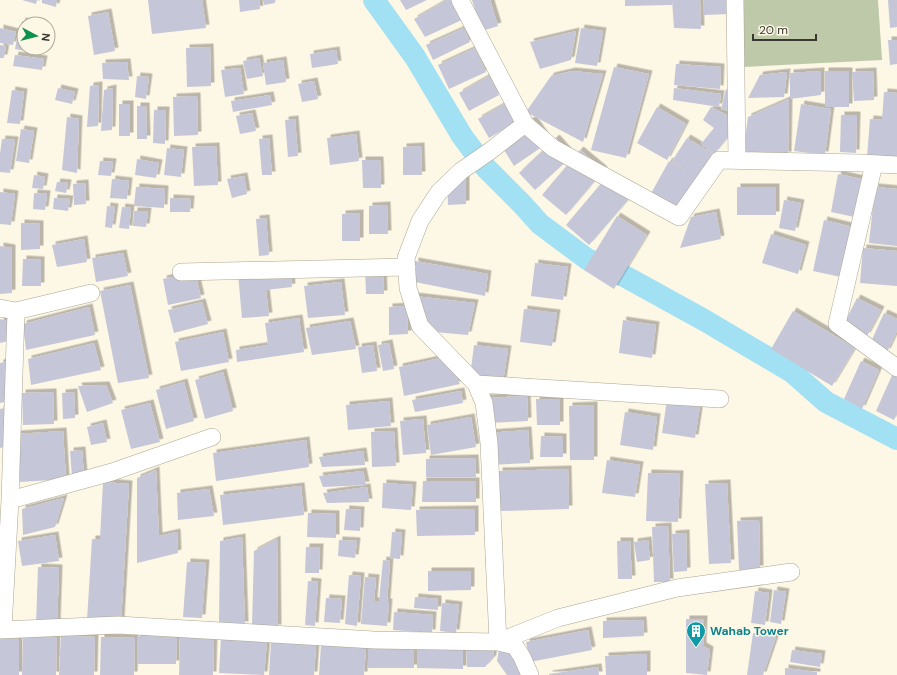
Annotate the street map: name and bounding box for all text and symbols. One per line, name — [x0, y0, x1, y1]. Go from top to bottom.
north arrow — [16, 16, 56, 56]
scale bar — [753, 16, 816, 42]
text: 20 m — [759, 22, 788, 38]
text: N — [38, 32, 53, 42]
building icon: Wahab Tower — [685, 620, 707, 648]
place label: Wahab Tower — [710, 623, 789, 639]

